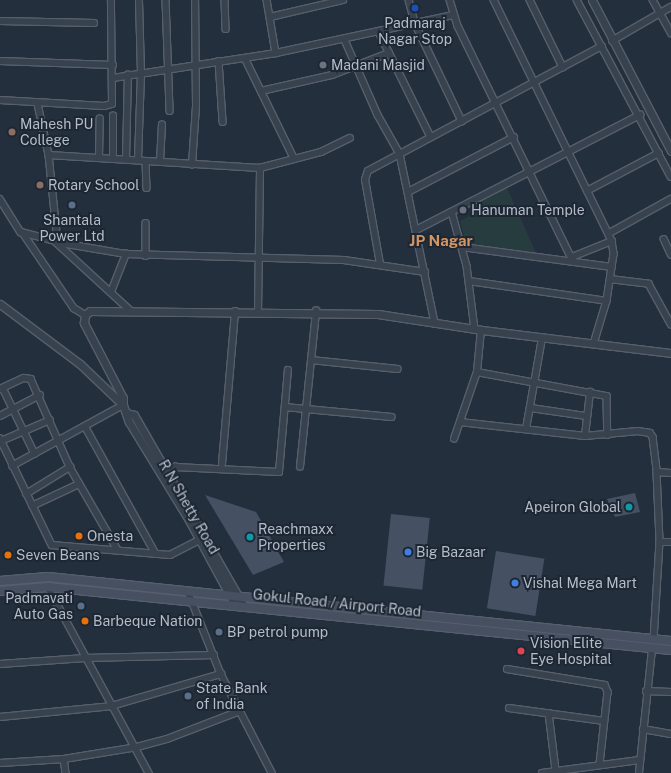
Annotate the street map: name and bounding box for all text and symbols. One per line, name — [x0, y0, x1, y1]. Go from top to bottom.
marker: Padmaraj Nagar Stop — [410, 3, 420, 13]
place label: Padmaraj Nagar Stop — [378, 15, 452, 48]
place label: Madani Masjid — [331, 57, 425, 73]
marker: Madani Masjid — [318, 60, 328, 70]
place label: Mahesh PU College — [20, 116, 93, 148]
marker: Mahesh PU College — [7, 127, 17, 137]
place label: Rotary School — [48, 177, 140, 193]
marker: Rotary School — [35, 180, 45, 190]
marker: Shantala Power Ltd — [67, 200, 77, 210]
place label: Hanuman Temple — [471, 202, 585, 218]
marker: Hanuman Temple — [458, 205, 468, 215]
place label: Shantala Power Ltd — [39, 212, 105, 244]
district label: JP Nagar — [409, 232, 473, 250]
street label: R N Shetty Road — [155, 457, 223, 557]
place label: Apeiron Global — [524, 499, 621, 515]
marker: Apeiron Global — [624, 502, 634, 512]
place label: Reachmaxx Properties — [258, 521, 334, 554]
place label: Onesta — [87, 528, 133, 544]
marker: Onesta — [74, 531, 84, 541]
marker: Reachmaxx Properties — [245, 532, 255, 542]
place label: Big Bazaar — [416, 544, 486, 560]
place label: Seven Beans — [16, 547, 100, 563]
marker: Big Bazaar — [403, 547, 413, 557]
marker: Seven Beans — [3, 550, 13, 560]
place label: Vishal Mega Mart — [523, 575, 637, 591]
marker: Vishal Mega Mart — [510, 578, 520, 588]
street label: Gokul Road / Airport Road — [252, 586, 422, 620]
place label: Padmavati Auto Gas — [5, 590, 73, 622]
marker: Padmavati Auto Gas — [76, 601, 86, 611]
place label: Barbeque Nation — [93, 613, 203, 629]
marker: Barbeque Nation — [80, 616, 90, 626]
place label: BP petrol pump — [227, 624, 328, 640]
marker: BP petrol pump — [214, 627, 224, 637]
place label: Vision Elite Eye Hospital — [530, 635, 612, 668]
marker: Vision Elite Eye Hospital — [515, 645, 527, 657]
place label: State Bank of India — [196, 680, 268, 712]
marker: State Bank of India — [183, 691, 193, 701]

